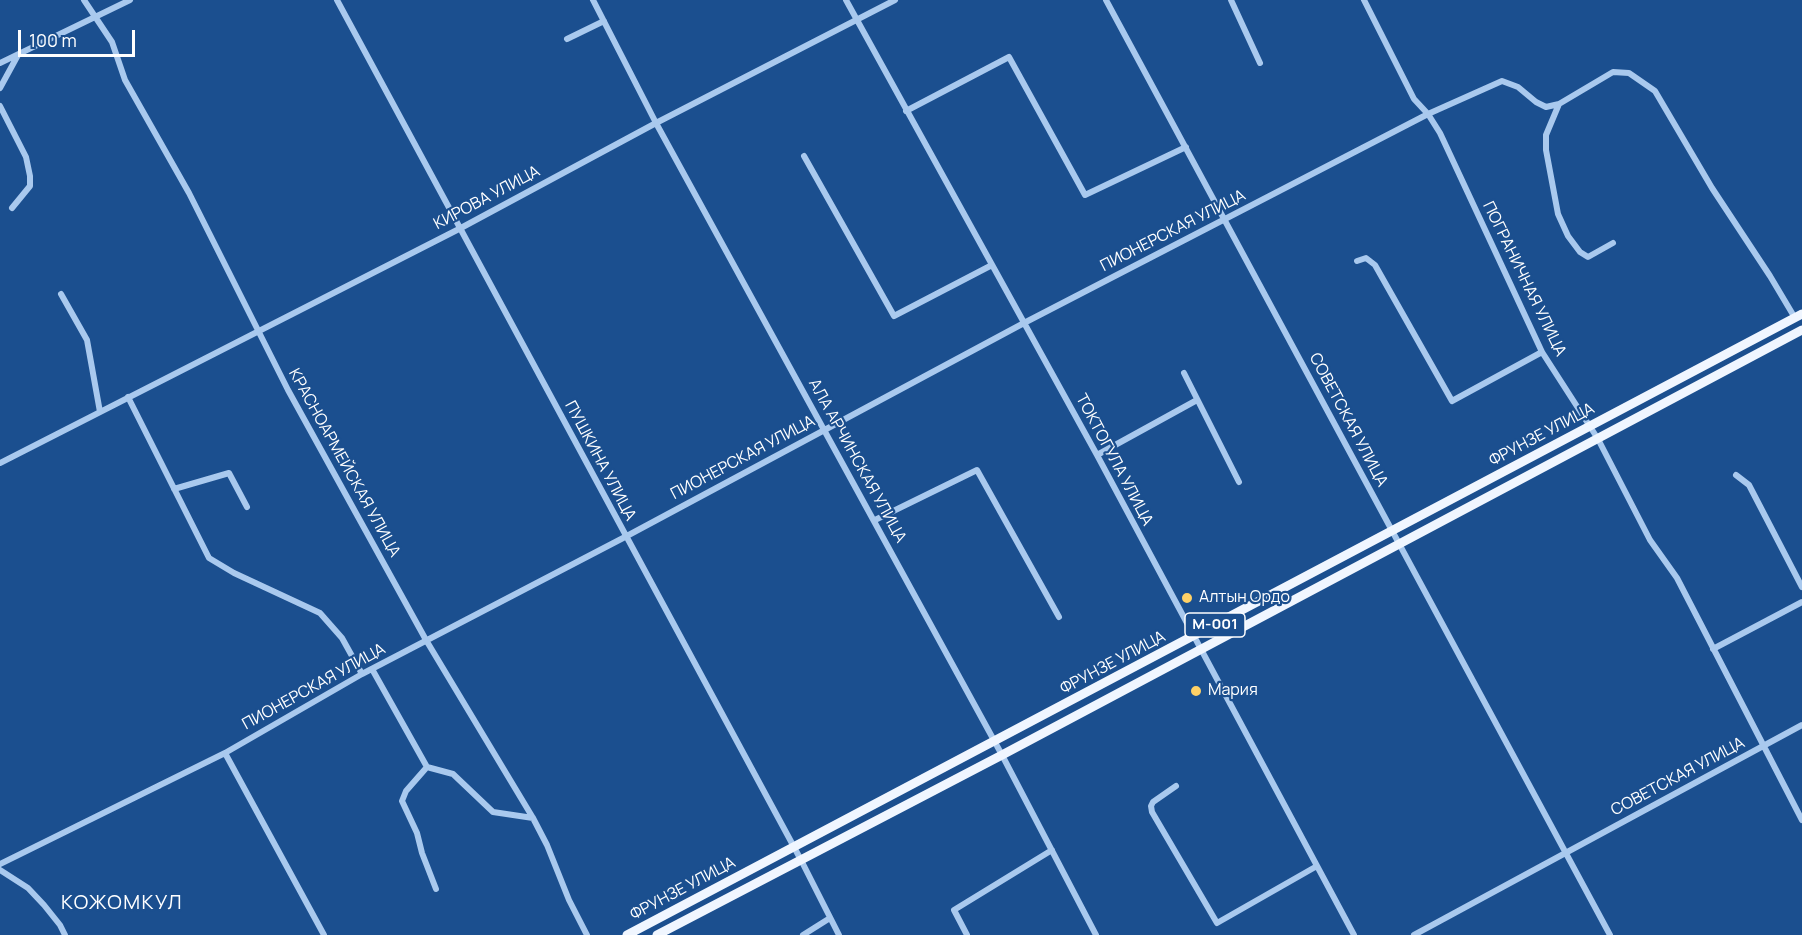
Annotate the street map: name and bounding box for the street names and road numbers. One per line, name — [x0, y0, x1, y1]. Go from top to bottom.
street label: КИРОВА УЛИЦА — [431, 162, 543, 234]
street label: ПИОНЕРСКАЯ УЛИЦА — [1097, 186, 1249, 276]
street label: ПОГРАНИЧНАЯ УЛИЦА — [1478, 198, 1570, 360]
street label: СОВЕТСКАЯ УЛИЦА — [1305, 350, 1391, 490]
street label: КРАСНОАРМЕЙСКАЯ УЛИЦА — [284, 365, 404, 561]
street label: АЛА АРЧИНСКАЯ УЛИЦА — [804, 376, 910, 546]
street label: ТОКТОГУЛА УЛИЦА — [1071, 391, 1157, 529]
street label: ПУШКИНА УЛИЦА — [560, 398, 640, 524]
street label: ФРУНЗЕ УЛИЦА — [1486, 399, 1598, 471]
street label: ПИОНЕРСКАЯ УЛИЦА — [668, 412, 818, 504]
road number: M-001 — [1185, 613, 1245, 637]
street label: ФРУНЗЕ УЛИЦА — [1057, 627, 1169, 699]
street label: ПИОНЕРСКАЯ УЛИЦА — [239, 640, 389, 734]
street label: СОВЕТСКАЯ УЛИЦА — [1608, 734, 1748, 820]
street label: ФРУНЗЕ УЛИЦА — [627, 853, 739, 925]

